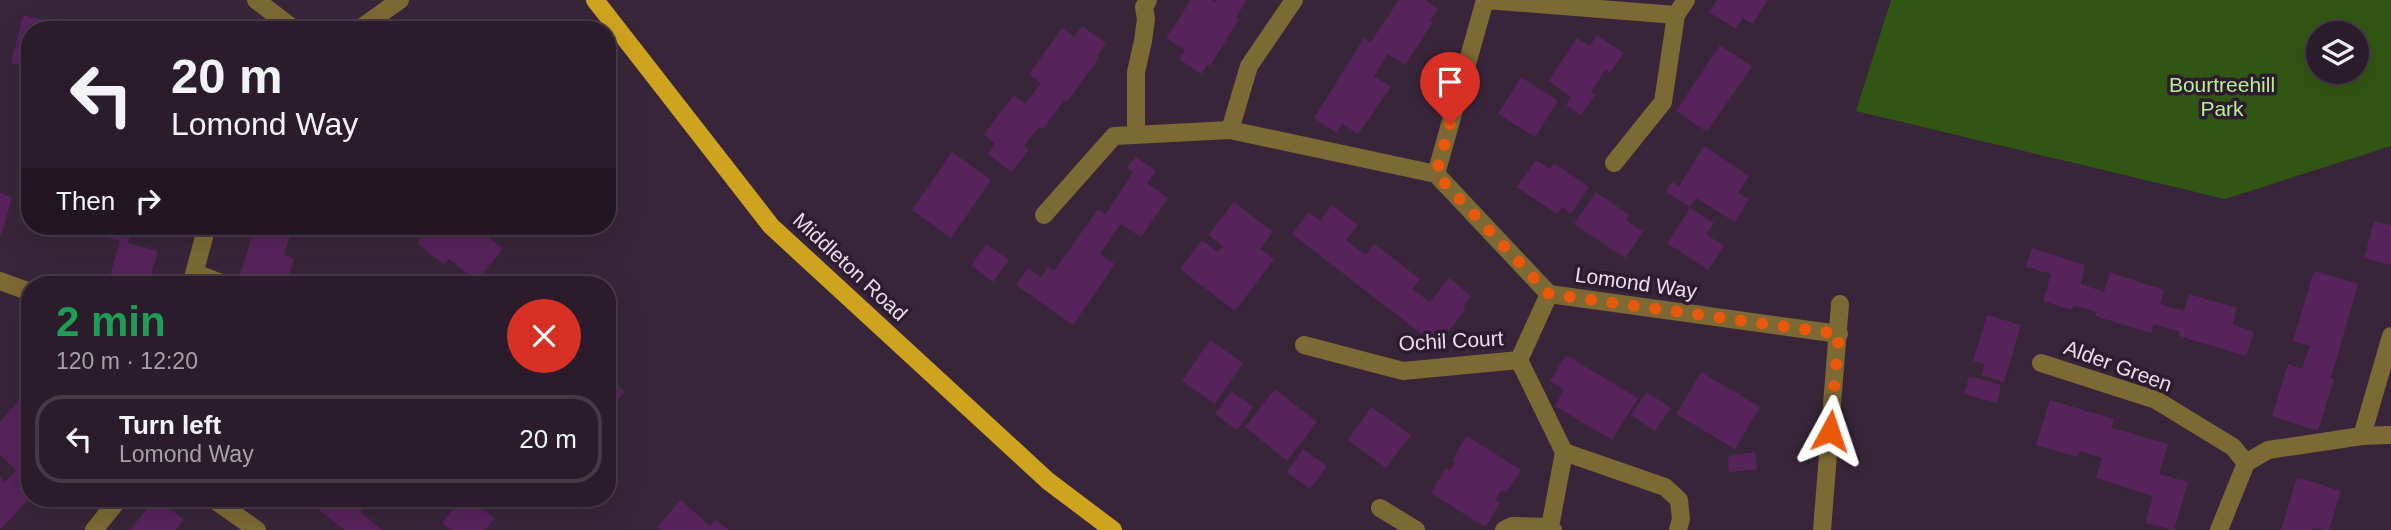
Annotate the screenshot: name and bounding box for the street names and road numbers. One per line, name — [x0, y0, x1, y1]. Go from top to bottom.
street label: Middleton Road — [789, 208, 912, 325]
street label: Lomond Way — [1574, 263, 1699, 303]
street label: Ochil Court — [1398, 326, 1504, 355]
street label: Alder Green — [2061, 335, 2175, 396]

